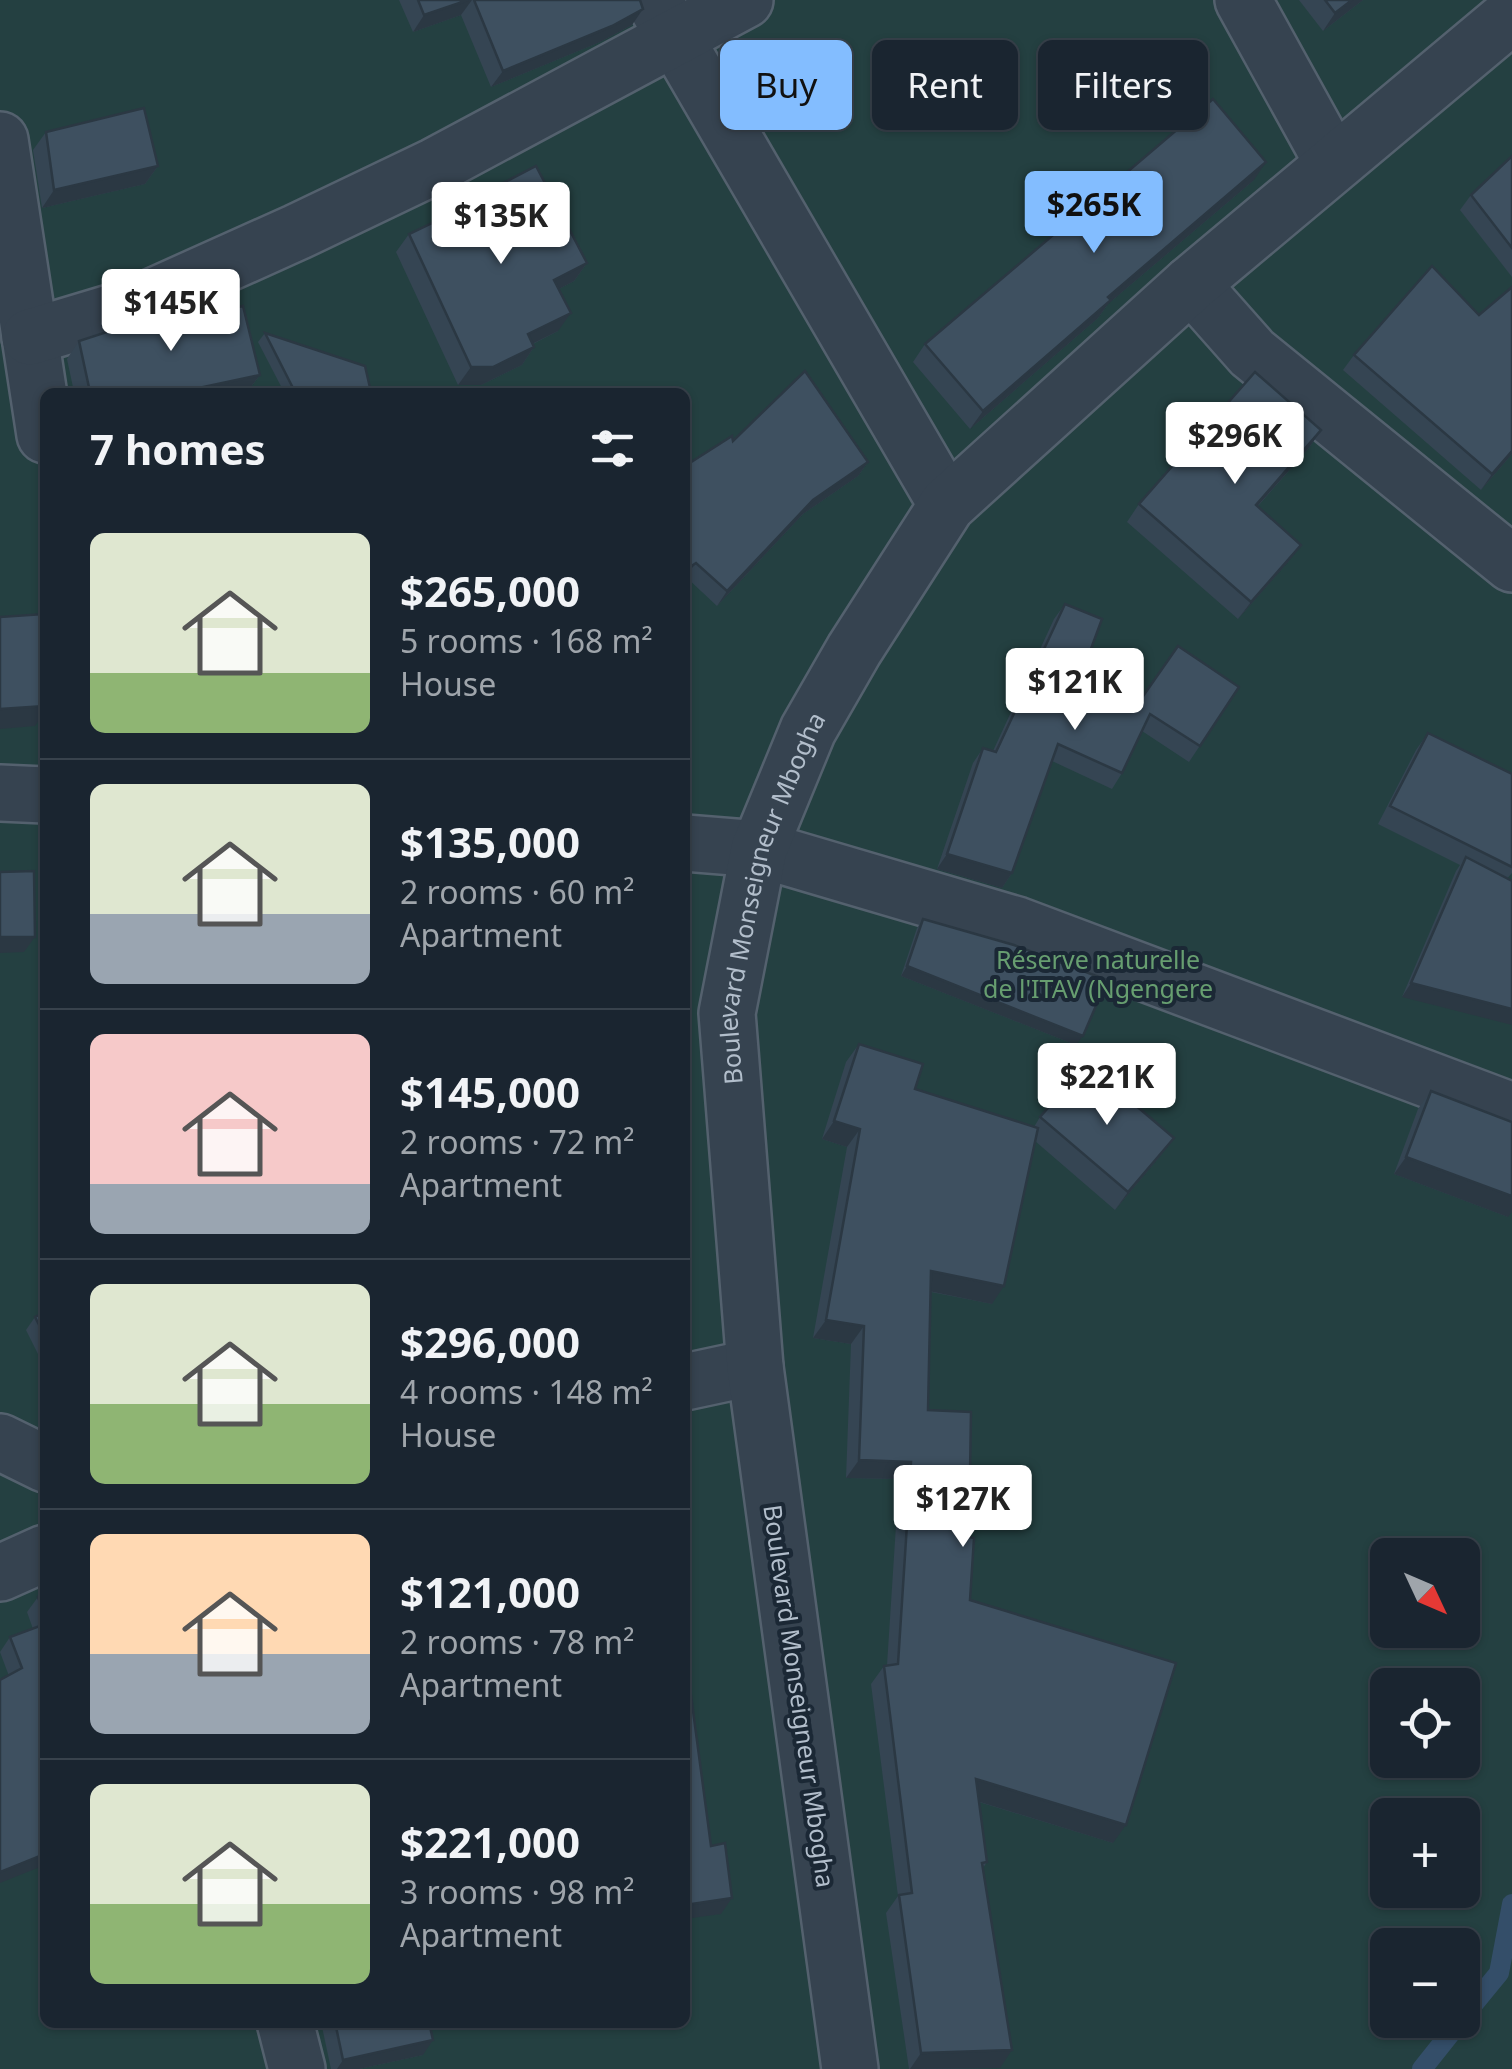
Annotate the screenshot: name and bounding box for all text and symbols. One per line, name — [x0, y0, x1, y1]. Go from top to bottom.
chip: Buy — [720, 40, 852, 130]
chip: Rent — [872, 40, 1018, 130]
chip: Filters — [1038, 40, 1208, 130]
pin: $265K — [1024, 171, 1164, 256]
pin: $135K — [431, 182, 571, 267]
text: $265K — [1047, 182, 1141, 225]
text: $135K — [454, 193, 548, 236]
pin: $145K — [101, 269, 241, 354]
text: $145K — [124, 280, 218, 323]
pin: $296K — [1165, 402, 1305, 487]
text: $296K — [1188, 413, 1282, 456]
text: 7 homes — [90, 420, 266, 477]
icon: filters — [585, 421, 640, 476]
text: $265,000 — [400, 562, 580, 619]
icon: home — [170, 573, 290, 693]
text: 5 rooms · 168 m² — [400, 619, 653, 662]
pin: $121K — [1005, 648, 1145, 733]
text: $121K — [1028, 659, 1122, 702]
text: House — [400, 662, 496, 705]
street label: Boulevard Monseigneur Mbogha — [709, 705, 832, 1086]
text: $135,000 — [400, 813, 580, 870]
icon: home — [170, 824, 290, 944]
text: 2 rooms · 60 m² — [400, 870, 634, 913]
text: Apartment — [400, 913, 562, 956]
park label: Réserve naturelle de l'ITAV (Ngengere — [983, 942, 1213, 1005]
pin: $221K — [1037, 1043, 1177, 1128]
text: $221K — [1060, 1054, 1154, 1097]
text: $145,000 — [400, 1063, 580, 1120]
icon: home — [170, 1074, 290, 1194]
text: 2 rooms · 72 m² — [400, 1120, 634, 1163]
text: Apartment — [400, 1163, 562, 1206]
text: $296,000 — [400, 1313, 580, 1370]
icon: home — [170, 1324, 290, 1444]
text: 4 rooms · 148 m² — [400, 1370, 653, 1413]
text: House — [400, 1413, 496, 1456]
pin: $127K — [893, 1465, 1033, 1550]
text: $127K — [916, 1476, 1010, 1519]
street label: Boulevard Monseigneur Mbogha — [756, 1502, 844, 1890]
north arrow — [1370, 1538, 1480, 1648]
map controls — [1370, 1538, 1480, 2038]
text: $121,000 — [400, 1563, 580, 1620]
icon: home — [170, 1574, 290, 1694]
text: 2 rooms · 78 m² — [400, 1620, 634, 1663]
text: Apartment — [400, 1663, 562, 1706]
button: locate — [1370, 1668, 1480, 1778]
button: + — [1370, 1798, 1480, 1908]
text: $221,000 — [400, 1813, 580, 1870]
icon: home — [170, 1824, 290, 1944]
text: 3 rooms · 98 m² — [400, 1870, 634, 1913]
text: Apartment — [400, 1913, 562, 1956]
button: − — [1370, 1928, 1480, 2038]

